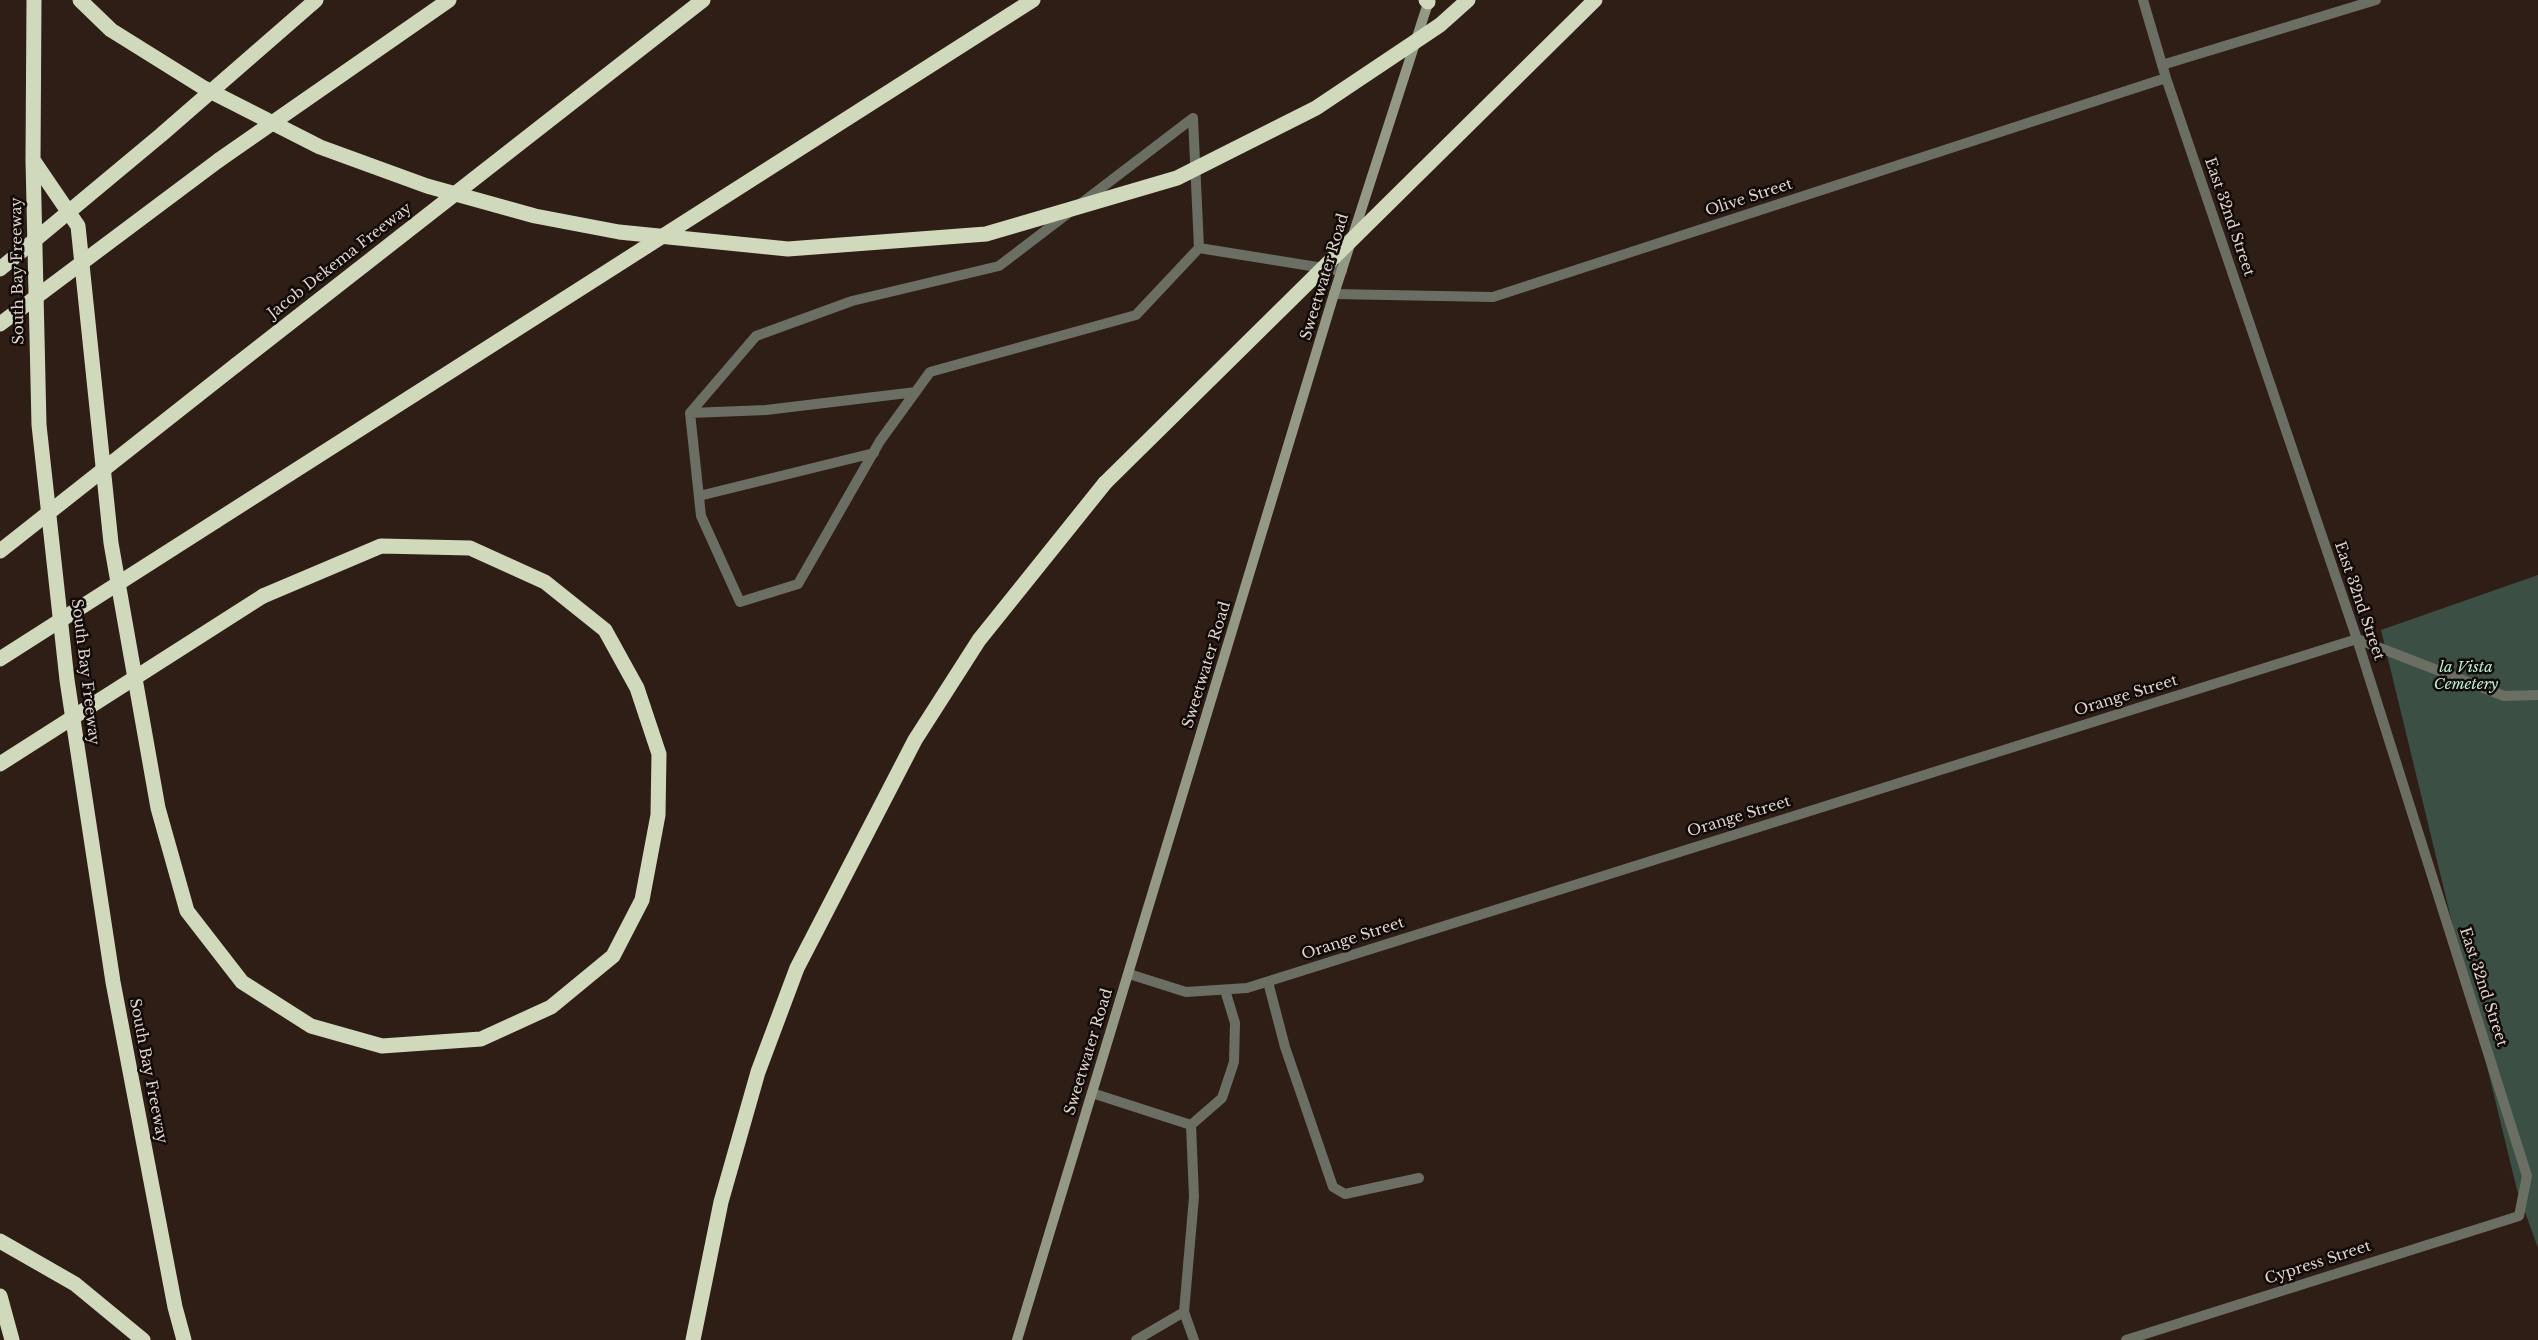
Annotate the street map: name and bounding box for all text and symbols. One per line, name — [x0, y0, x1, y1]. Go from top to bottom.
street label: East 32nd Street — [2200, 155, 2258, 279]
street label: Olive Street — [1703, 175, 1795, 221]
street label: South Bay Freeway — [8, 197, 28, 345]
street label: Jacob Dekema Freeway — [264, 199, 416, 323]
street label: Sweetwater Road — [1297, 212, 1353, 342]
street label: East 32nd Street — [2330, 539, 2388, 663]
street label: South Bay Freeway — [67, 598, 103, 746]
street label: Sweetwater Road — [1179, 600, 1235, 730]
park label: la Vista Cemetery — [2434, 659, 2498, 694]
street label: Orange Street — [2072, 672, 2180, 720]
street label: Orange Street — [1685, 793, 1793, 841]
street label: Orange Street — [1299, 914, 1407, 964]
street label: East 32nd Street — [2455, 925, 2511, 1049]
street label: Sweetwater Road — [1061, 987, 1117, 1117]
street label: South Bay Freeway — [125, 997, 171, 1145]
street label: Cypress Street — [2263, 1237, 2373, 1289]

